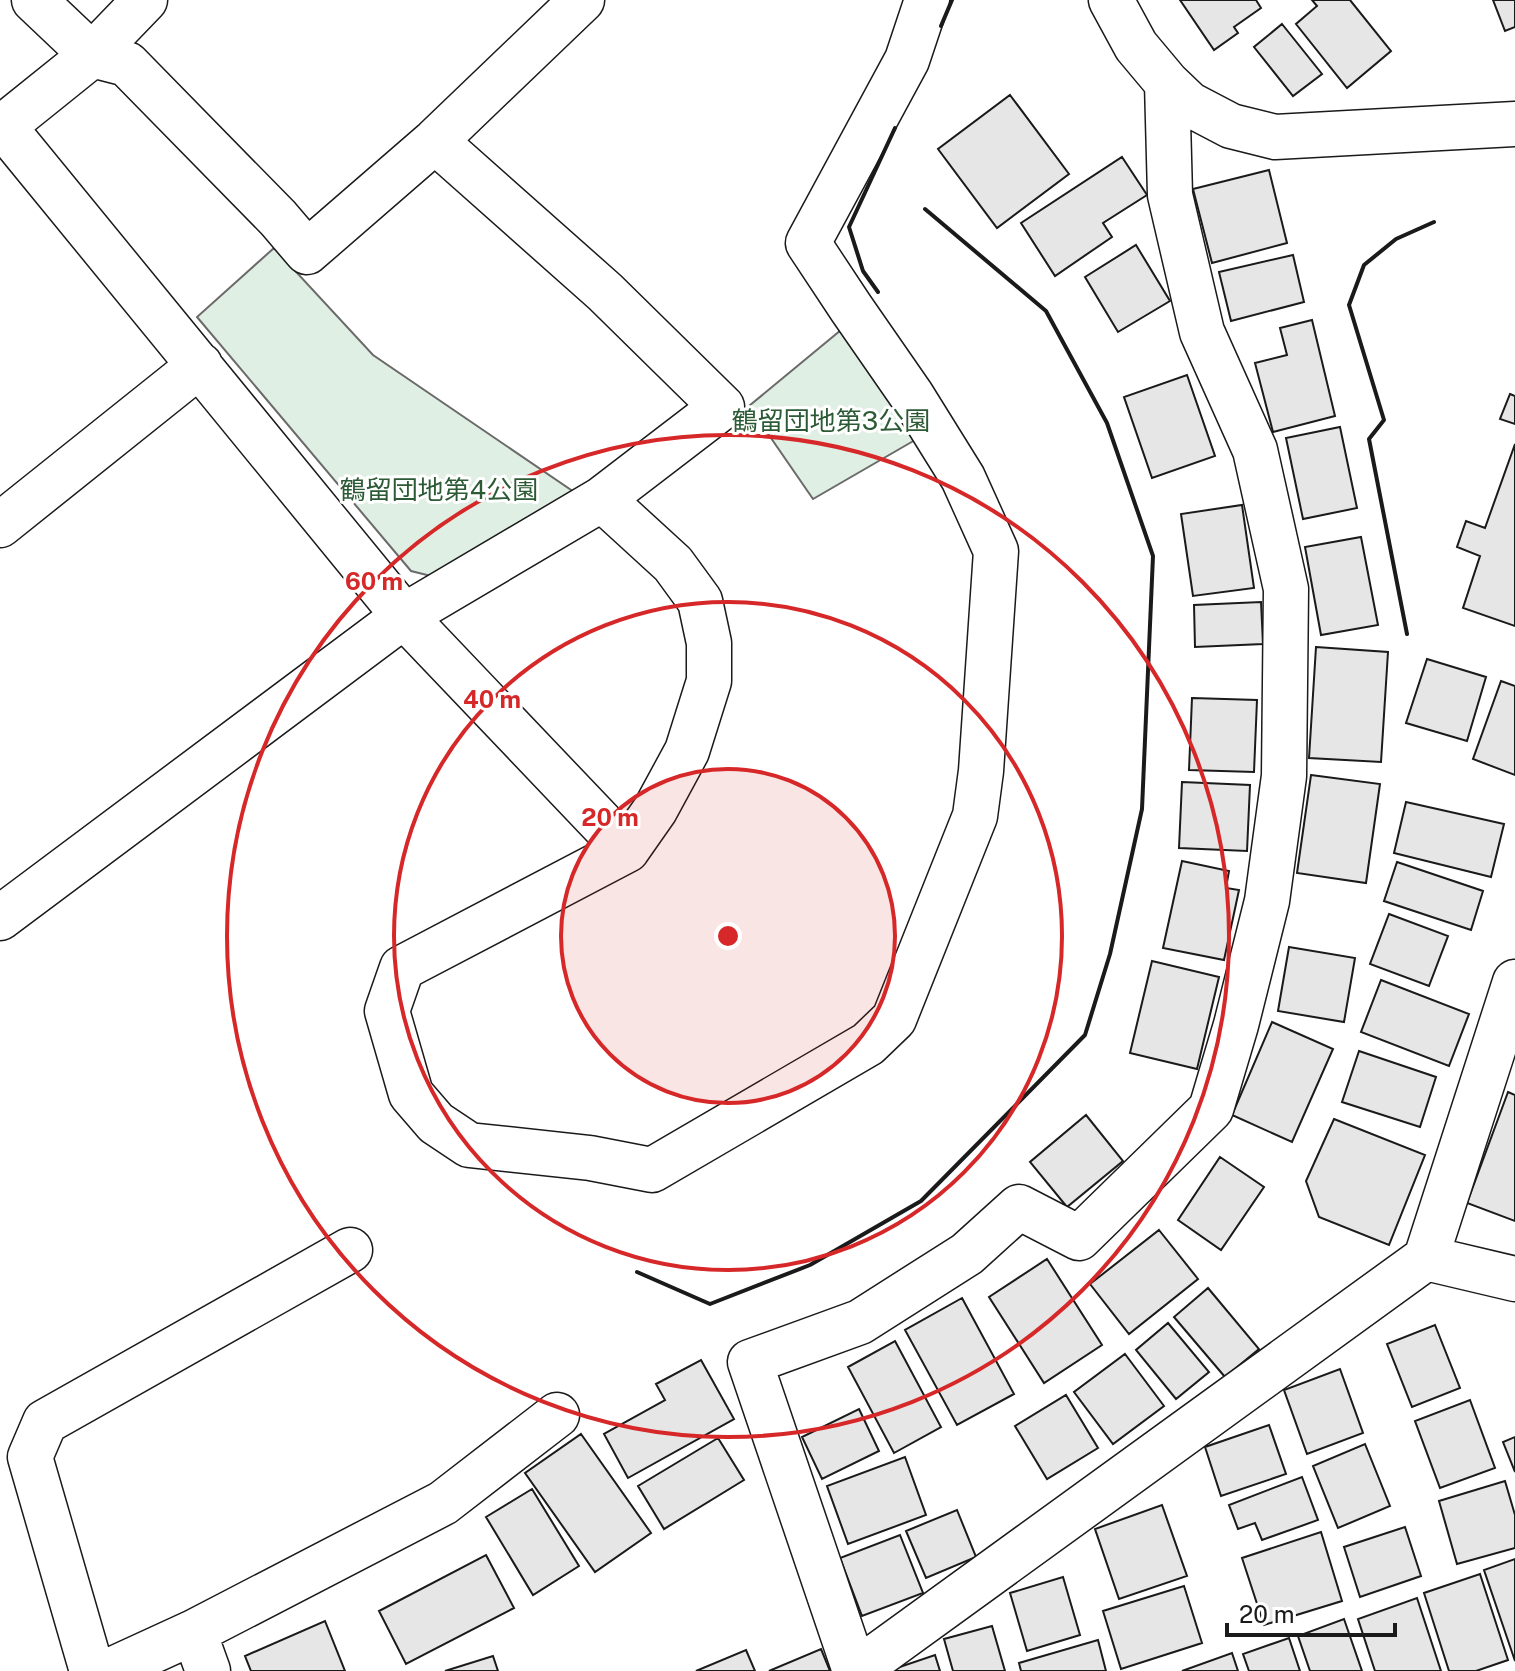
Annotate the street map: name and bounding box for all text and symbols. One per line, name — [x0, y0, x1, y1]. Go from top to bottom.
park label: 鶴留団地第3公園 — [732, 405, 930, 436]
park label: 鶴留団地第4公園 — [340, 474, 538, 505]
text: 60 m — [345, 567, 403, 595]
text: 40 m — [463, 685, 521, 713]
text: 20 m — [581, 803, 639, 831]
centre of rings — [714, 922, 742, 950]
scale bar — [1227, 1587, 1395, 1637]
text: 20 m — [1239, 1600, 1295, 1628]

